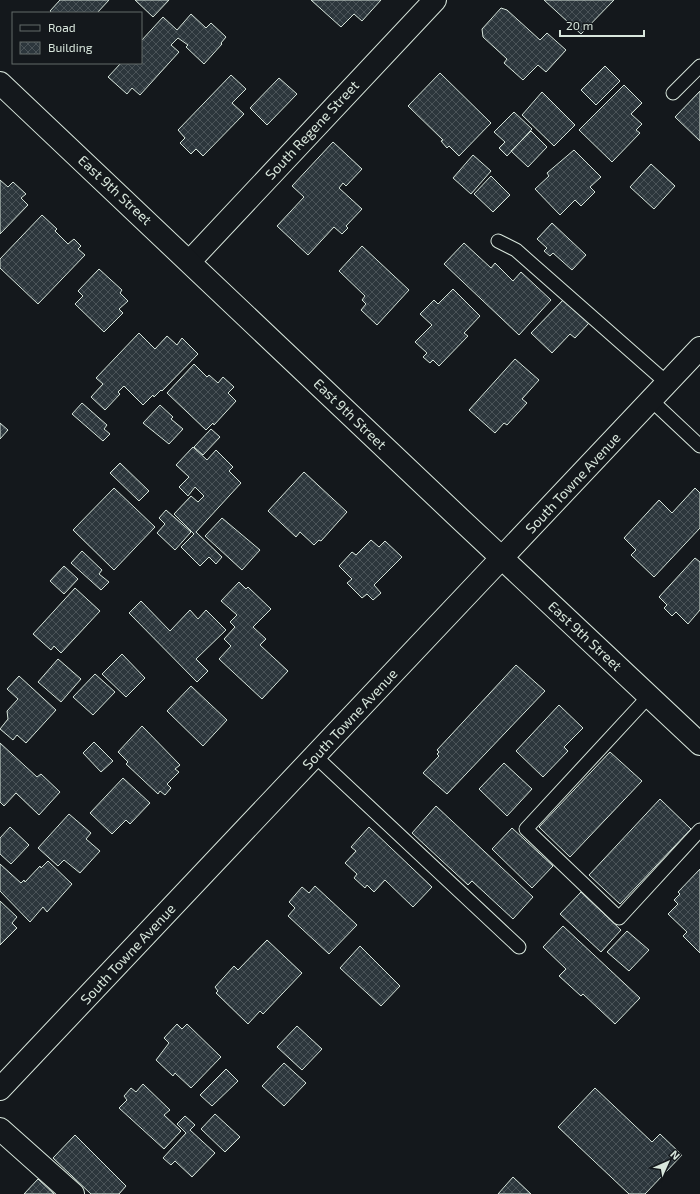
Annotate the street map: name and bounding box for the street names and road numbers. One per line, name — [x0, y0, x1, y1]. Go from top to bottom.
street label: South Regene Street — [261, 77, 362, 183]
street label: East 9th Street — [75, 151, 156, 228]
street label: East 9th Street — [310, 375, 390, 453]
street label: South Towne Avenue — [522, 429, 624, 537]
street label: East 9th Street — [545, 597, 626, 674]
street label: South Towne Avenue — [299, 665, 401, 773]
street label: South Towne Avenue — [77, 900, 179, 1008]

